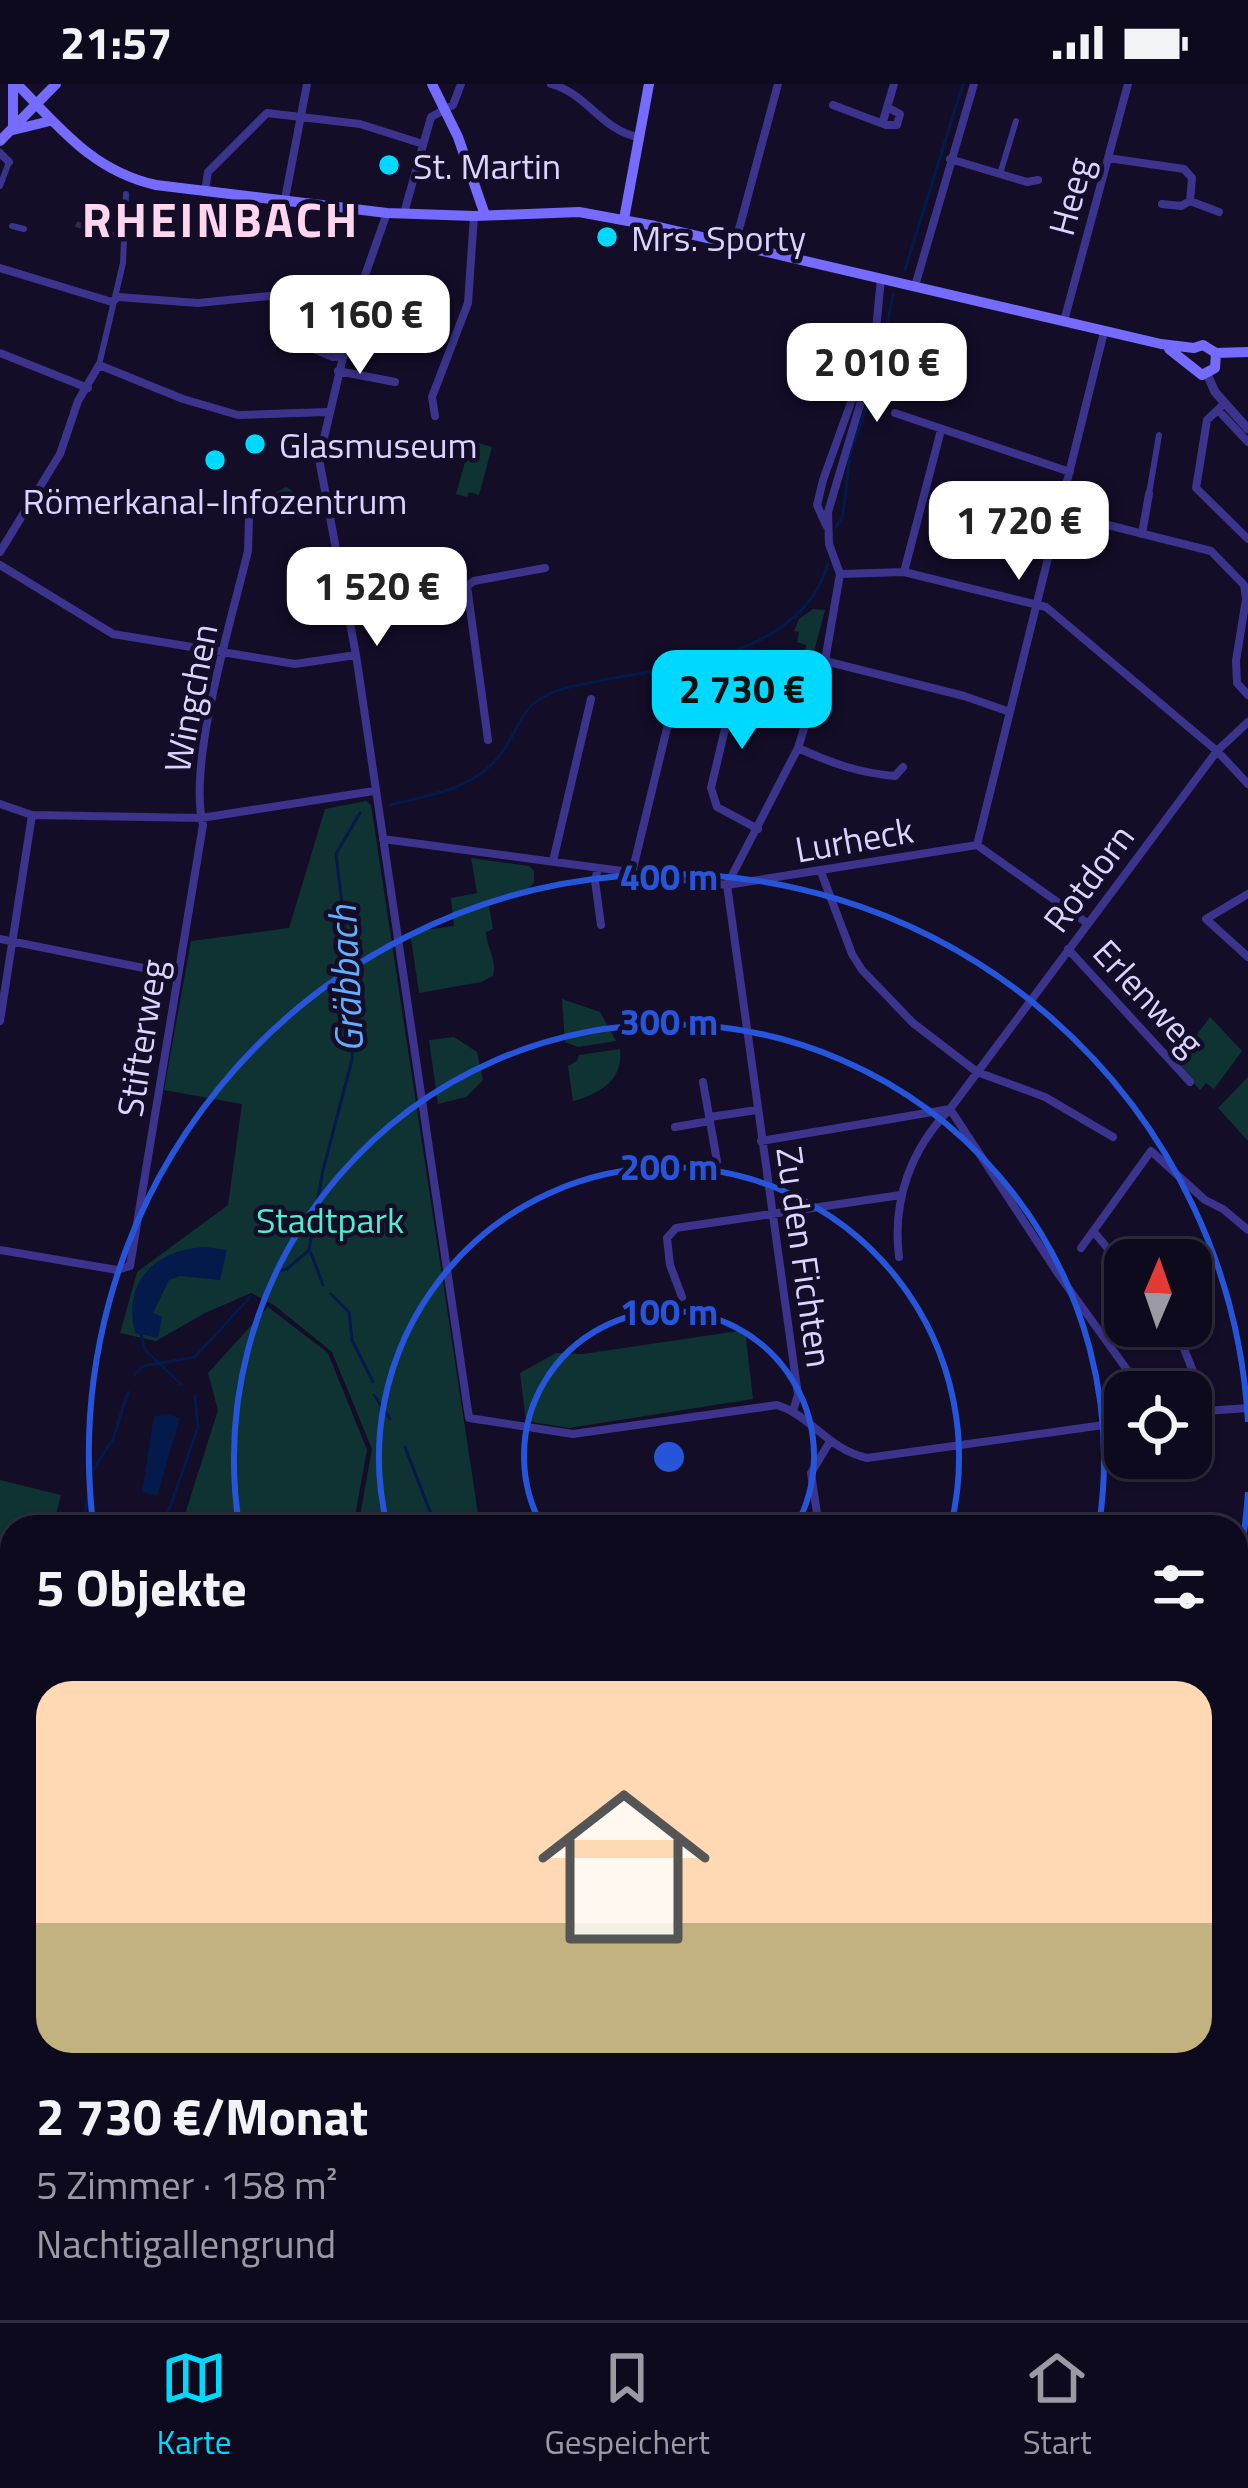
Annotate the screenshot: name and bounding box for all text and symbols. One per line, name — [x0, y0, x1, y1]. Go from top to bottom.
text: 21:57 — [60, 8, 172, 76]
place label: St. Martin — [413, 138, 561, 193]
street label: Heeg — [1033, 151, 1107, 241]
marker: St. Martin — [376, 152, 402, 178]
district label: RHEINBACH — [82, 183, 360, 256]
place label: Mrs. Sporty — [631, 210, 806, 265]
marker: Mrs. Sporty — [594, 224, 620, 250]
pin: 1 160 € — [249, 275, 471, 377]
text: 1 160 € — [297, 284, 423, 343]
pin: 2 010 € — [766, 323, 988, 425]
text: 2 010 € — [814, 332, 940, 391]
place label: Glasmuseum — [279, 417, 478, 472]
marker: Glasmuseum — [242, 431, 268, 457]
marker: Römerkanal-Infozentrum — [202, 447, 228, 473]
place label: Römerkanal-Infozentrum — [23, 473, 407, 528]
pin: 1 720 € — [908, 481, 1130, 583]
text: 1 720 € — [956, 490, 1082, 549]
pin: 1 520 € — [266, 547, 488, 649]
text: 1 520 € — [314, 556, 440, 615]
street label: Wingchen — [149, 619, 231, 777]
pin: 2 730 € — [631, 650, 853, 752]
text: 2 730 € — [679, 659, 805, 718]
street label: Lurheck — [791, 802, 917, 876]
street label: Rotdorn — [1029, 812, 1147, 944]
text: 400 m — [620, 849, 718, 904]
water label: Gräbbach — [312, 902, 378, 1054]
street label: Erlenweg — [1080, 926, 1218, 1068]
street label: Stifterweg — [101, 955, 181, 1121]
text: 300 m — [620, 994, 718, 1049]
text: 200 m — [620, 1139, 718, 1194]
street label: Zu den Fichten — [762, 1143, 848, 1371]
park label: Stadtpark — [256, 1192, 404, 1247]
north arrow — [1104, 1239, 1212, 1347]
map controls — [1104, 1239, 1212, 1479]
text: 100 m — [620, 1284, 718, 1339]
button: locate — [1104, 1371, 1212, 1479]
centre of rings — [648, 1436, 690, 1478]
text: 5 Objekte — [36, 1548, 247, 1626]
icon: filters — [1146, 1554, 1212, 1620]
icon: home — [516, 1759, 732, 1975]
text: 2 730 €/Monat — [36, 2077, 368, 2155]
text: 5 Zimmer · 158 m² — [36, 2155, 338, 2214]
text: Nachtigallengrund — [36, 2214, 336, 2273]
tab: Karte — [156, 2345, 231, 2467]
tab: Gespeichert — [544, 2345, 710, 2467]
tab: Start — [1023, 2345, 1091, 2467]

